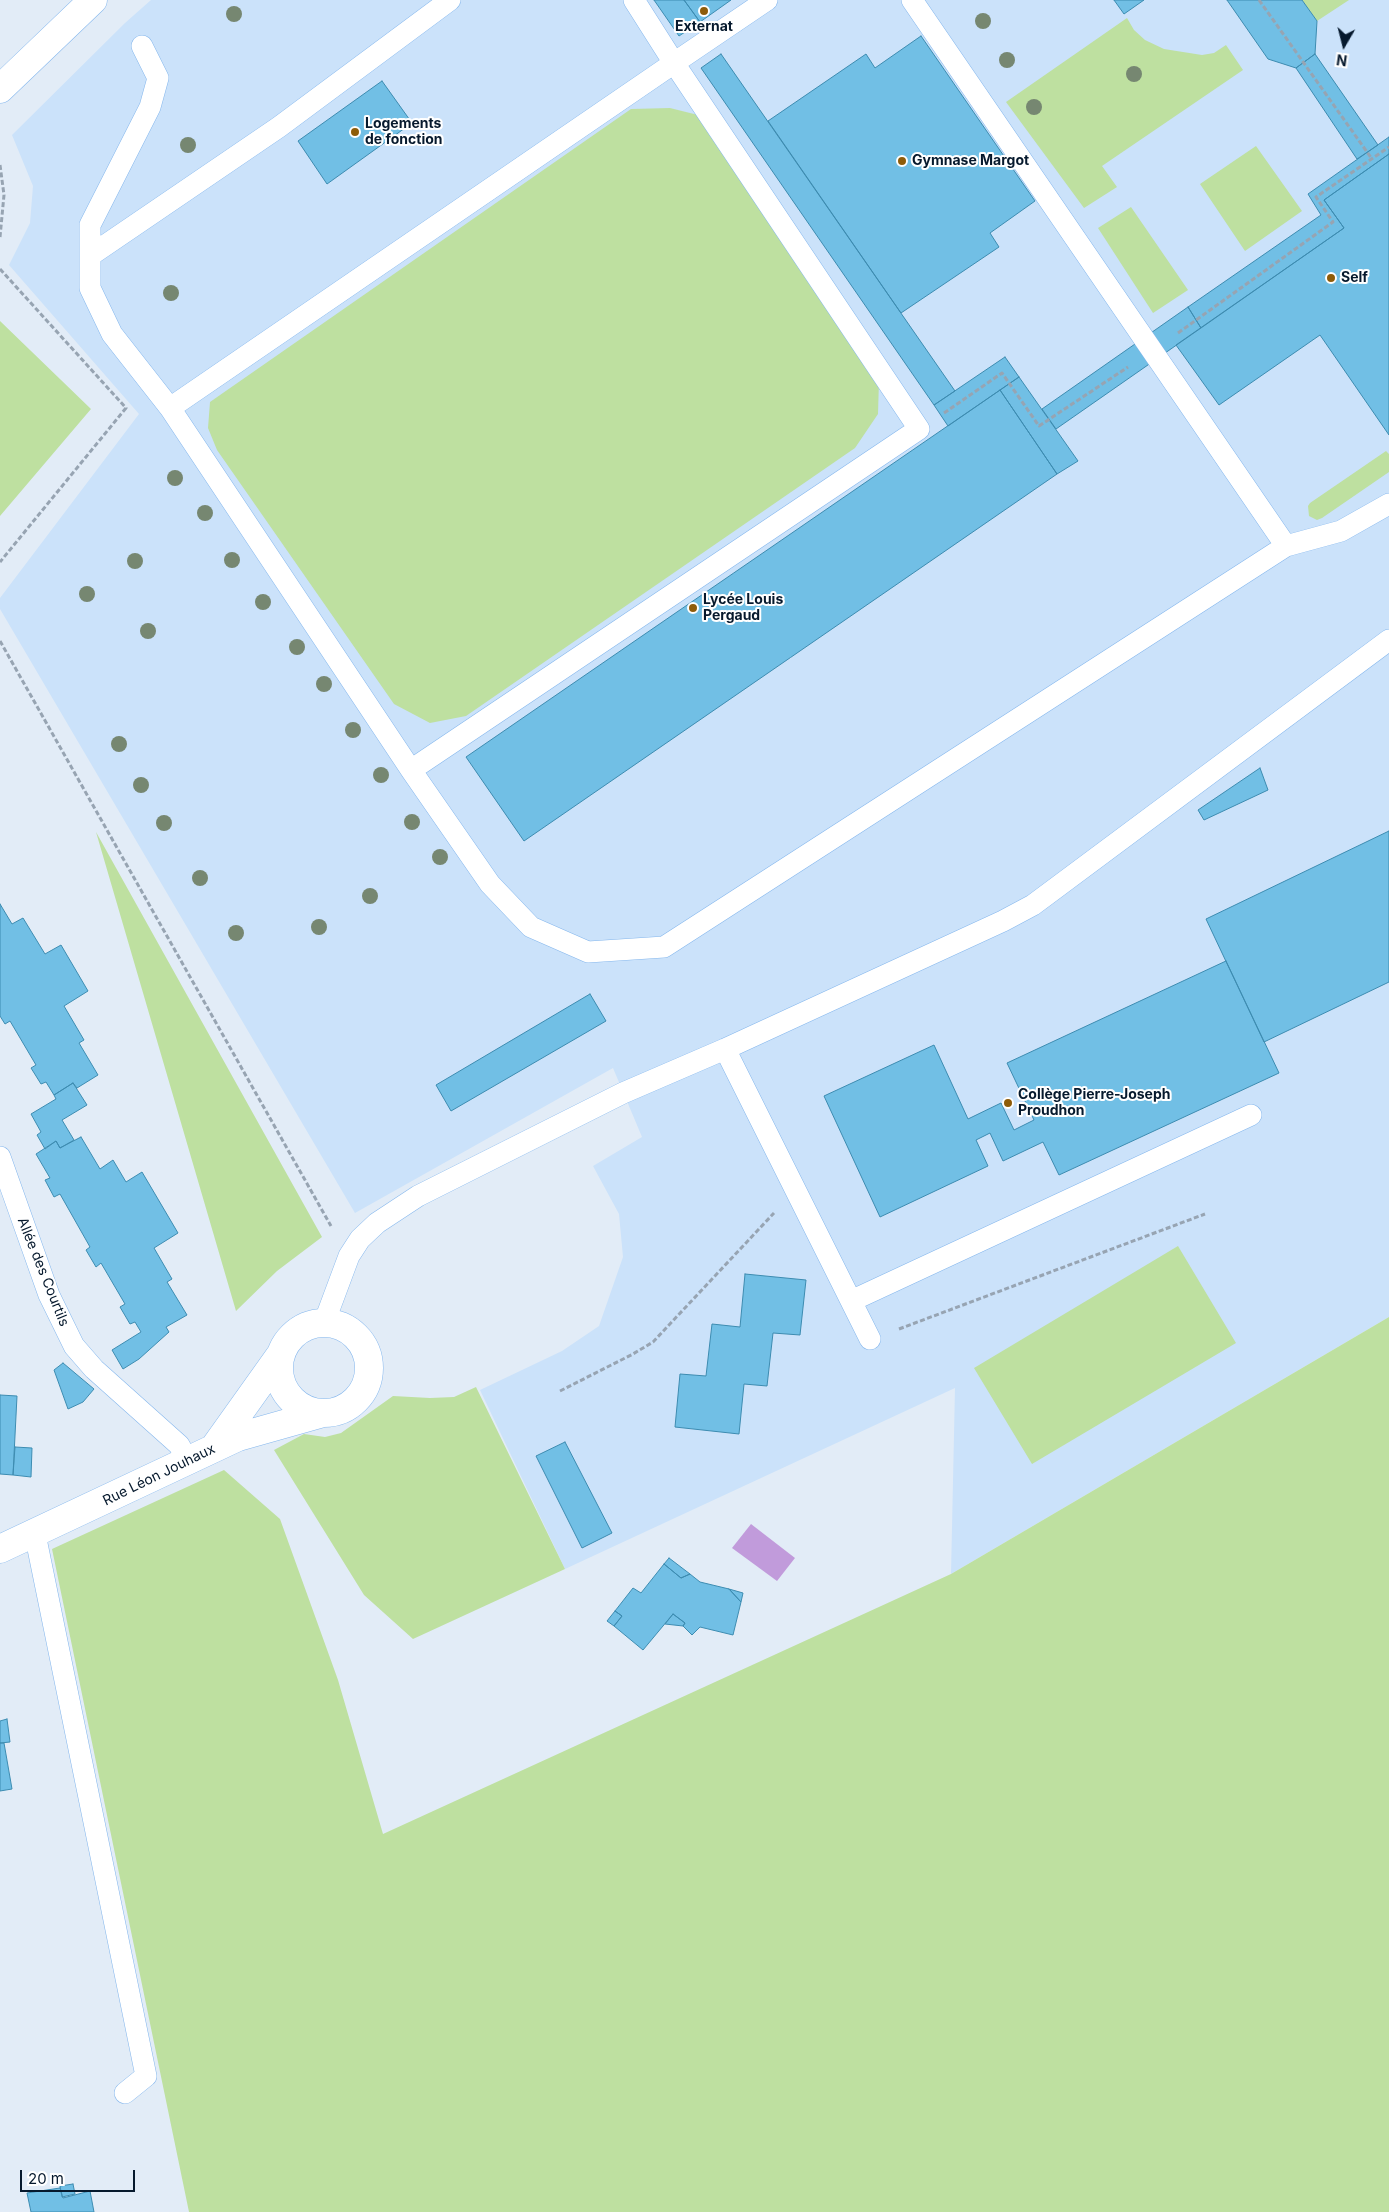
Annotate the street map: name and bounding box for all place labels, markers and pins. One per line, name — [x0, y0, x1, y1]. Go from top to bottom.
marker: Externat — [698, 5, 710, 17]
place label: Externat — [675, 19, 733, 35]
place label: Logements de fonction — [365, 116, 443, 148]
marker: Logements de fonction — [349, 126, 361, 138]
place label: Gymnase Margot — [912, 153, 1029, 169]
marker: Gymnase Margot — [896, 155, 908, 167]
place label: Self — [1341, 270, 1368, 286]
marker: Self — [1325, 272, 1337, 284]
place label: Lycée Louis Pergaud — [703, 592, 783, 624]
marker: Lycée Louis Pergaud — [687, 602, 699, 614]
place label: Collège Pierre-Joseph Proudhon — [1018, 1087, 1170, 1120]
marker: Collège Pierre-Joseph Proudhon — [1002, 1097, 1014, 1109]

